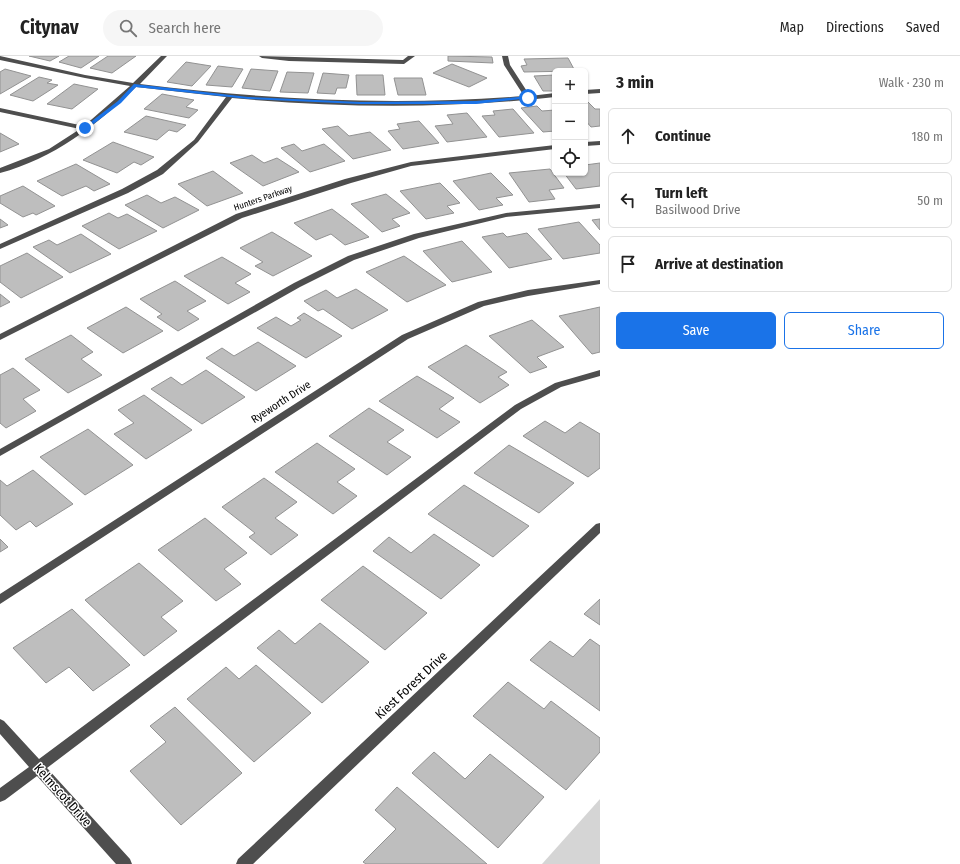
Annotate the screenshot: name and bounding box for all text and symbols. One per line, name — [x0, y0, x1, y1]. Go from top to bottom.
search box — [103, 10, 383, 46]
text: Citynav — [20, 16, 79, 39]
icon: search — [117, 17, 139, 39]
text: Search here — [149, 19, 221, 37]
text: Map — [780, 19, 804, 36]
text: Directions — [826, 19, 884, 36]
text: Saved — [906, 19, 940, 36]
map controls — [552, 68, 588, 176]
button: + — [552, 68, 588, 104]
text: 3 min — [616, 72, 654, 93]
text: Walk · 230 m — [879, 75, 944, 90]
route start — [519, 89, 537, 107]
button: − — [552, 104, 588, 140]
route end — [76, 119, 94, 137]
icon: ahead — [617, 125, 639, 147]
text: Continue — [655, 127, 711, 145]
text: 180 m — [912, 129, 943, 144]
button: locate — [552, 140, 588, 176]
street label: Hunters Parkway — [232, 183, 294, 213]
text: Turn left — [655, 184, 708, 202]
icon: left — [617, 189, 639, 211]
text: 50 m — [917, 193, 943, 208]
text: Basilwood Drive — [655, 202, 740, 217]
icon: arrive — [617, 253, 639, 275]
text: Arrive at destination — [655, 255, 783, 273]
button: Save — [616, 312, 776, 349]
button: Share — [784, 312, 944, 349]
street label: Ryeworth Drive — [249, 378, 313, 426]
street label: Kiest Forest Drive — [372, 648, 450, 722]
street label: Kelmscot Drive — [31, 761, 95, 829]

